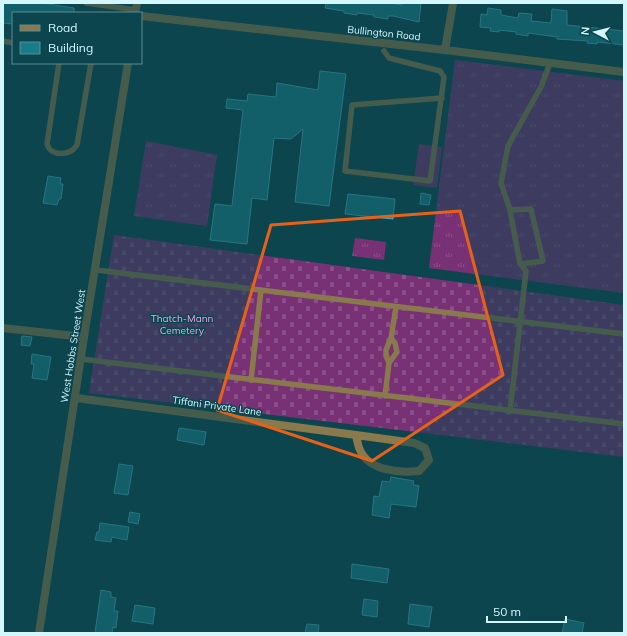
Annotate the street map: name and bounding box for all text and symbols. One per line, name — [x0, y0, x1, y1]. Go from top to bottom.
legend — [12, 12, 142, 64]
north arrow — [575, 12, 615, 52]
text: Road — [48, 20, 77, 35]
street label: Bullington Road — [347, 23, 421, 43]
text: N — [578, 26, 593, 36]
text: Building — [48, 40, 93, 55]
street label: West Hobbs Street West — [58, 288, 88, 404]
park label: Thatch-Mann Cemetery — [151, 312, 214, 337]
street label: Tiffani Private Lane — [172, 393, 262, 419]
scale bar — [487, 598, 566, 624]
text: 50 m — [493, 604, 521, 619]

